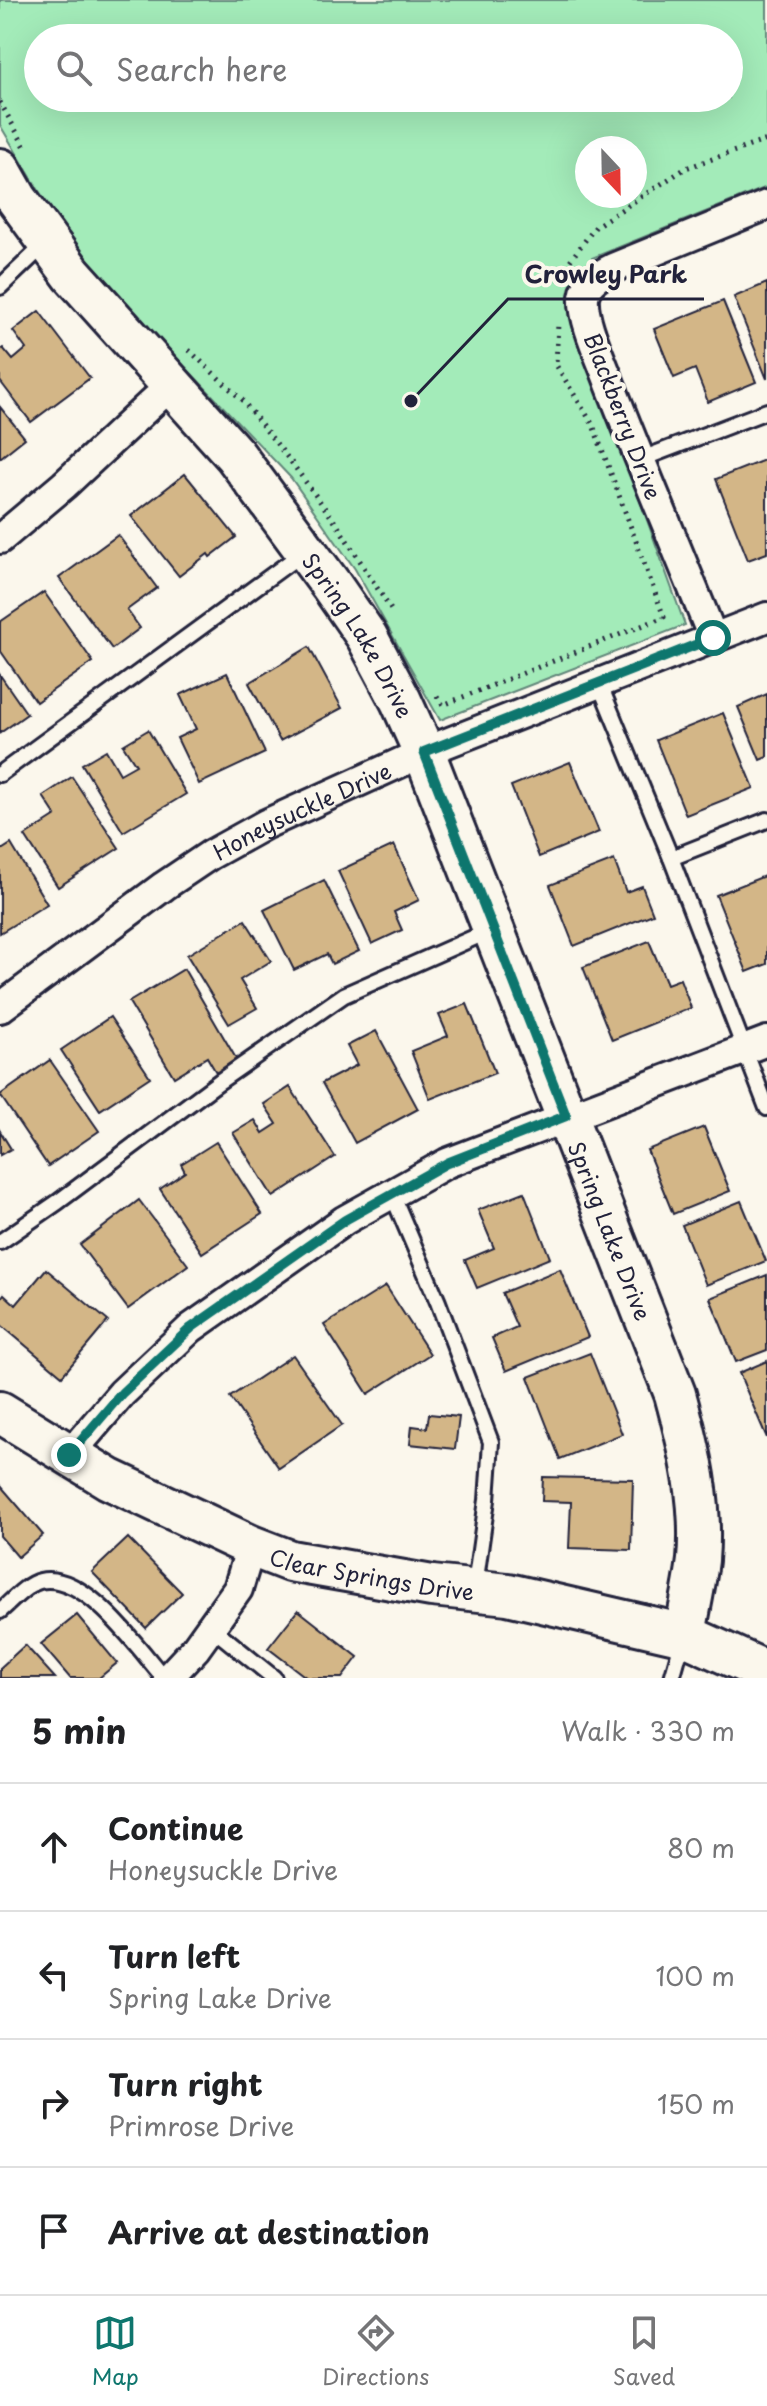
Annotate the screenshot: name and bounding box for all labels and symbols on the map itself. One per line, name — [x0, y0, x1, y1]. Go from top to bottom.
north arrow — [575, 136, 647, 208]
callout: Crowley Park — [508, 251, 704, 299]
text: Crowley Park — [525, 255, 687, 291]
street label: Blackberry Drive — [577, 328, 671, 504]
street label: Spring Lake Drive — [295, 545, 423, 723]
route start — [695, 620, 731, 656]
street label: Honeysuckle Drive — [206, 753, 396, 867]
street label: Spring Lake Drive — [561, 1136, 661, 1325]
route end — [51, 1437, 87, 1473]
street label: Clear Springs Drive — [265, 1538, 476, 1607]

